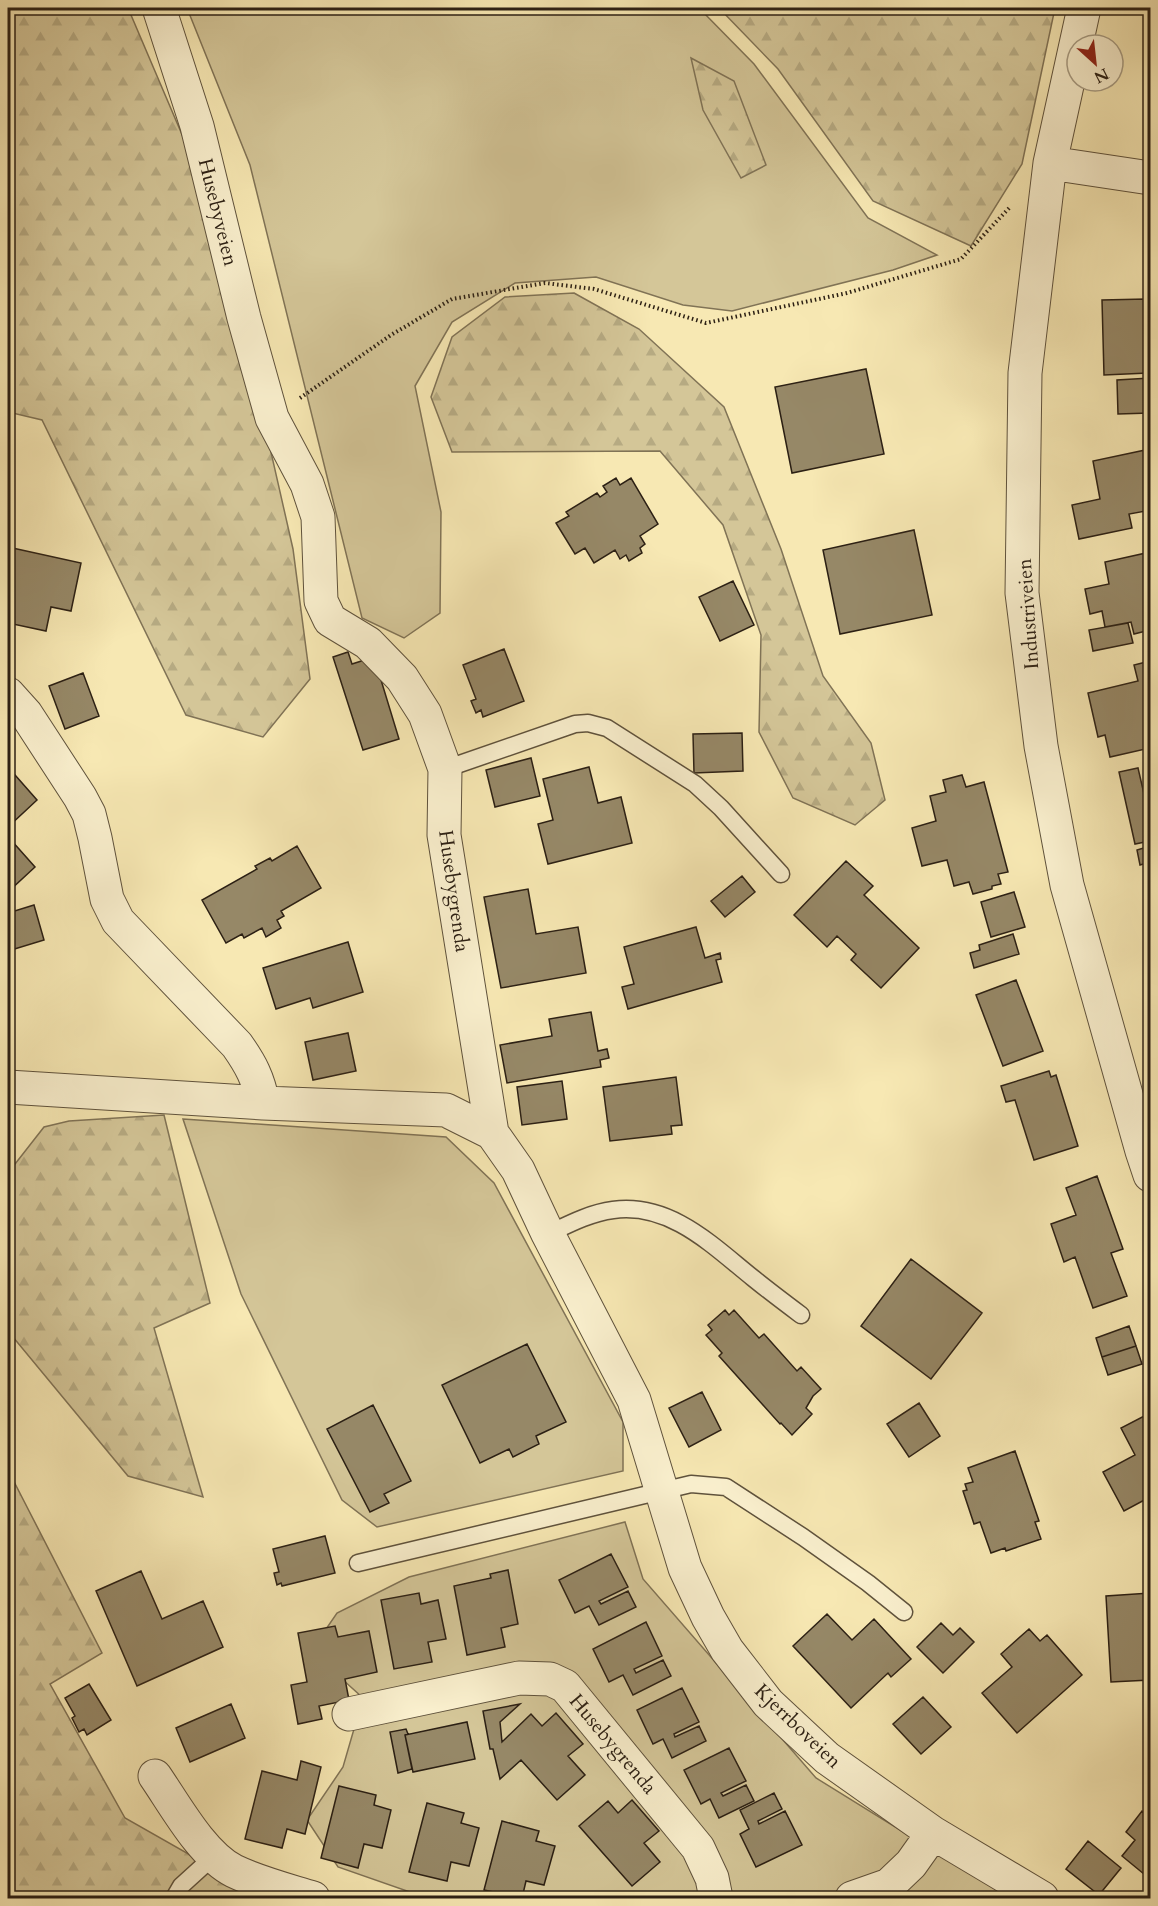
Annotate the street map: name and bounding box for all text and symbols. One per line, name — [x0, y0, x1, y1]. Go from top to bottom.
north arrow — [1065, 33, 1125, 93]
text: N — [1090, 63, 1113, 88]
street label: Husebyveien — [192, 155, 245, 269]
street label: Industriveien — [1011, 557, 1045, 670]
street label: Husebygrenda — [432, 828, 476, 954]
street label: Kjerrboveien — [749, 1678, 848, 1775]
street label: Husebygrenda — [563, 1688, 663, 1800]

